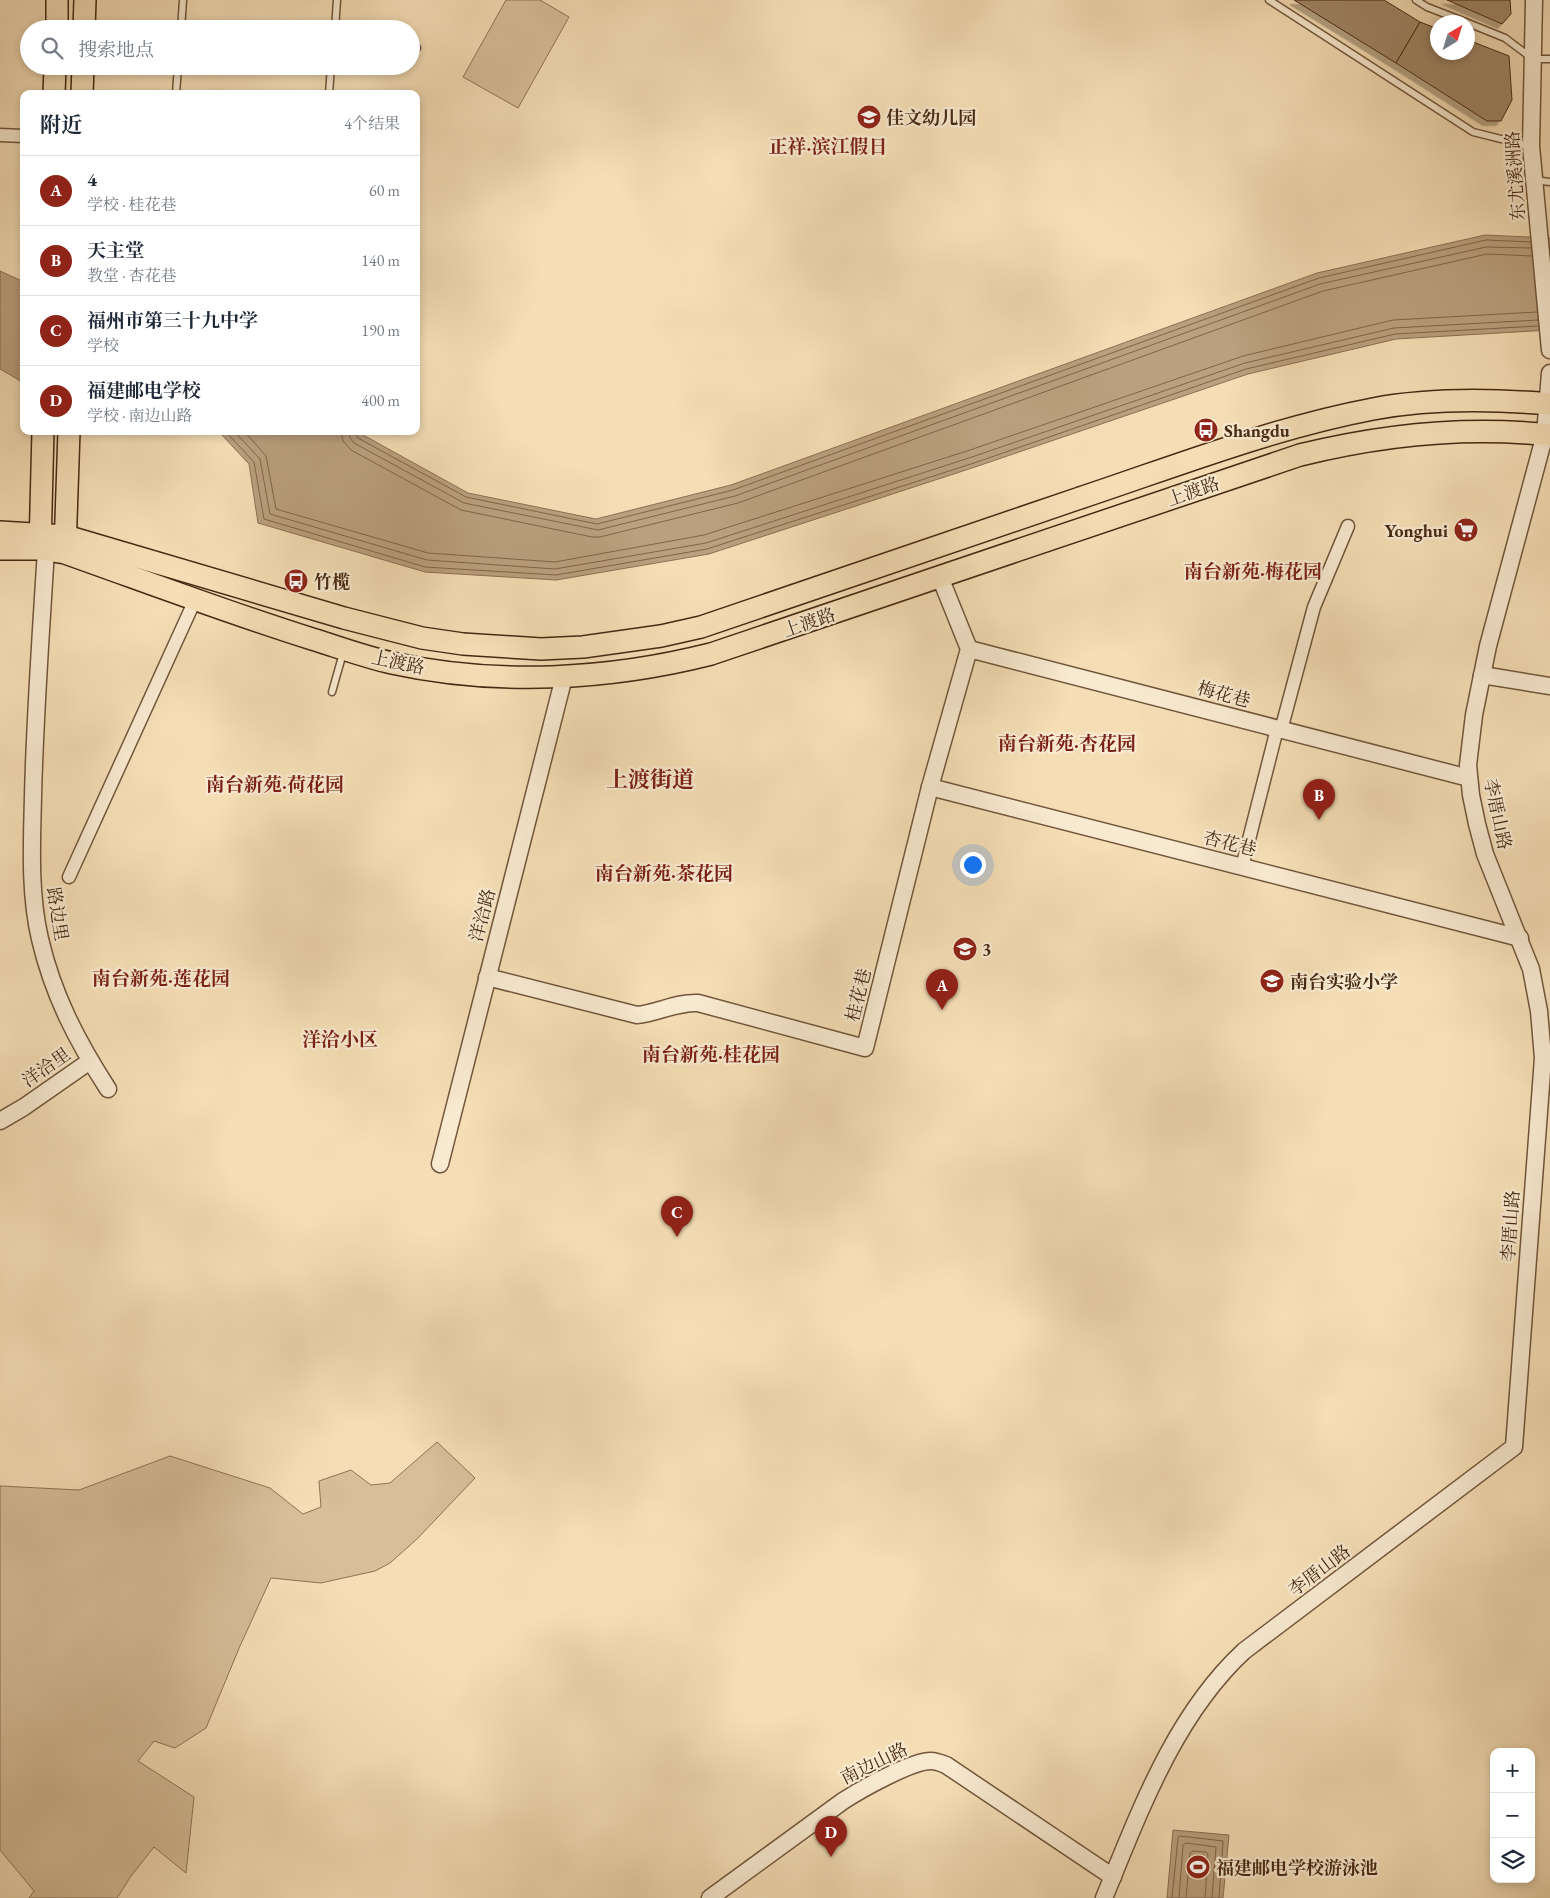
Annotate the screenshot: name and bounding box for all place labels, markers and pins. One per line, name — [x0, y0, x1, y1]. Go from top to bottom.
school or university icon: 佳文幼儿园 — [856, 104, 882, 130]
place label: 佳文幼儿园 — [886, 106, 976, 129]
bus stop icon: Shangdu — [1193, 417, 1219, 443]
place label: Shangdu — [1224, 419, 1290, 442]
supermarket icon: Yonghui — [1453, 517, 1479, 543]
place label: Yonghui — [1384, 519, 1449, 542]
bus stop icon: 竹榄 — [283, 568, 309, 594]
place label: 竹榄 — [314, 570, 350, 593]
pin: B — [1303, 779, 1335, 820]
school or university icon: 3 — [952, 936, 978, 962]
place label: 3 — [982, 938, 992, 961]
school or university icon: 南台实验小学 — [1259, 968, 1285, 994]
pin: A — [926, 969, 958, 1010]
place label: 南台实验小学 — [1290, 970, 1398, 993]
pin: C — [661, 1196, 693, 1237]
pin: D — [815, 1816, 847, 1857]
sports icon: 福建邮电学校游泳池 — [1185, 1854, 1211, 1880]
place label: 福建邮电学校游泳池 — [1216, 1856, 1378, 1879]

